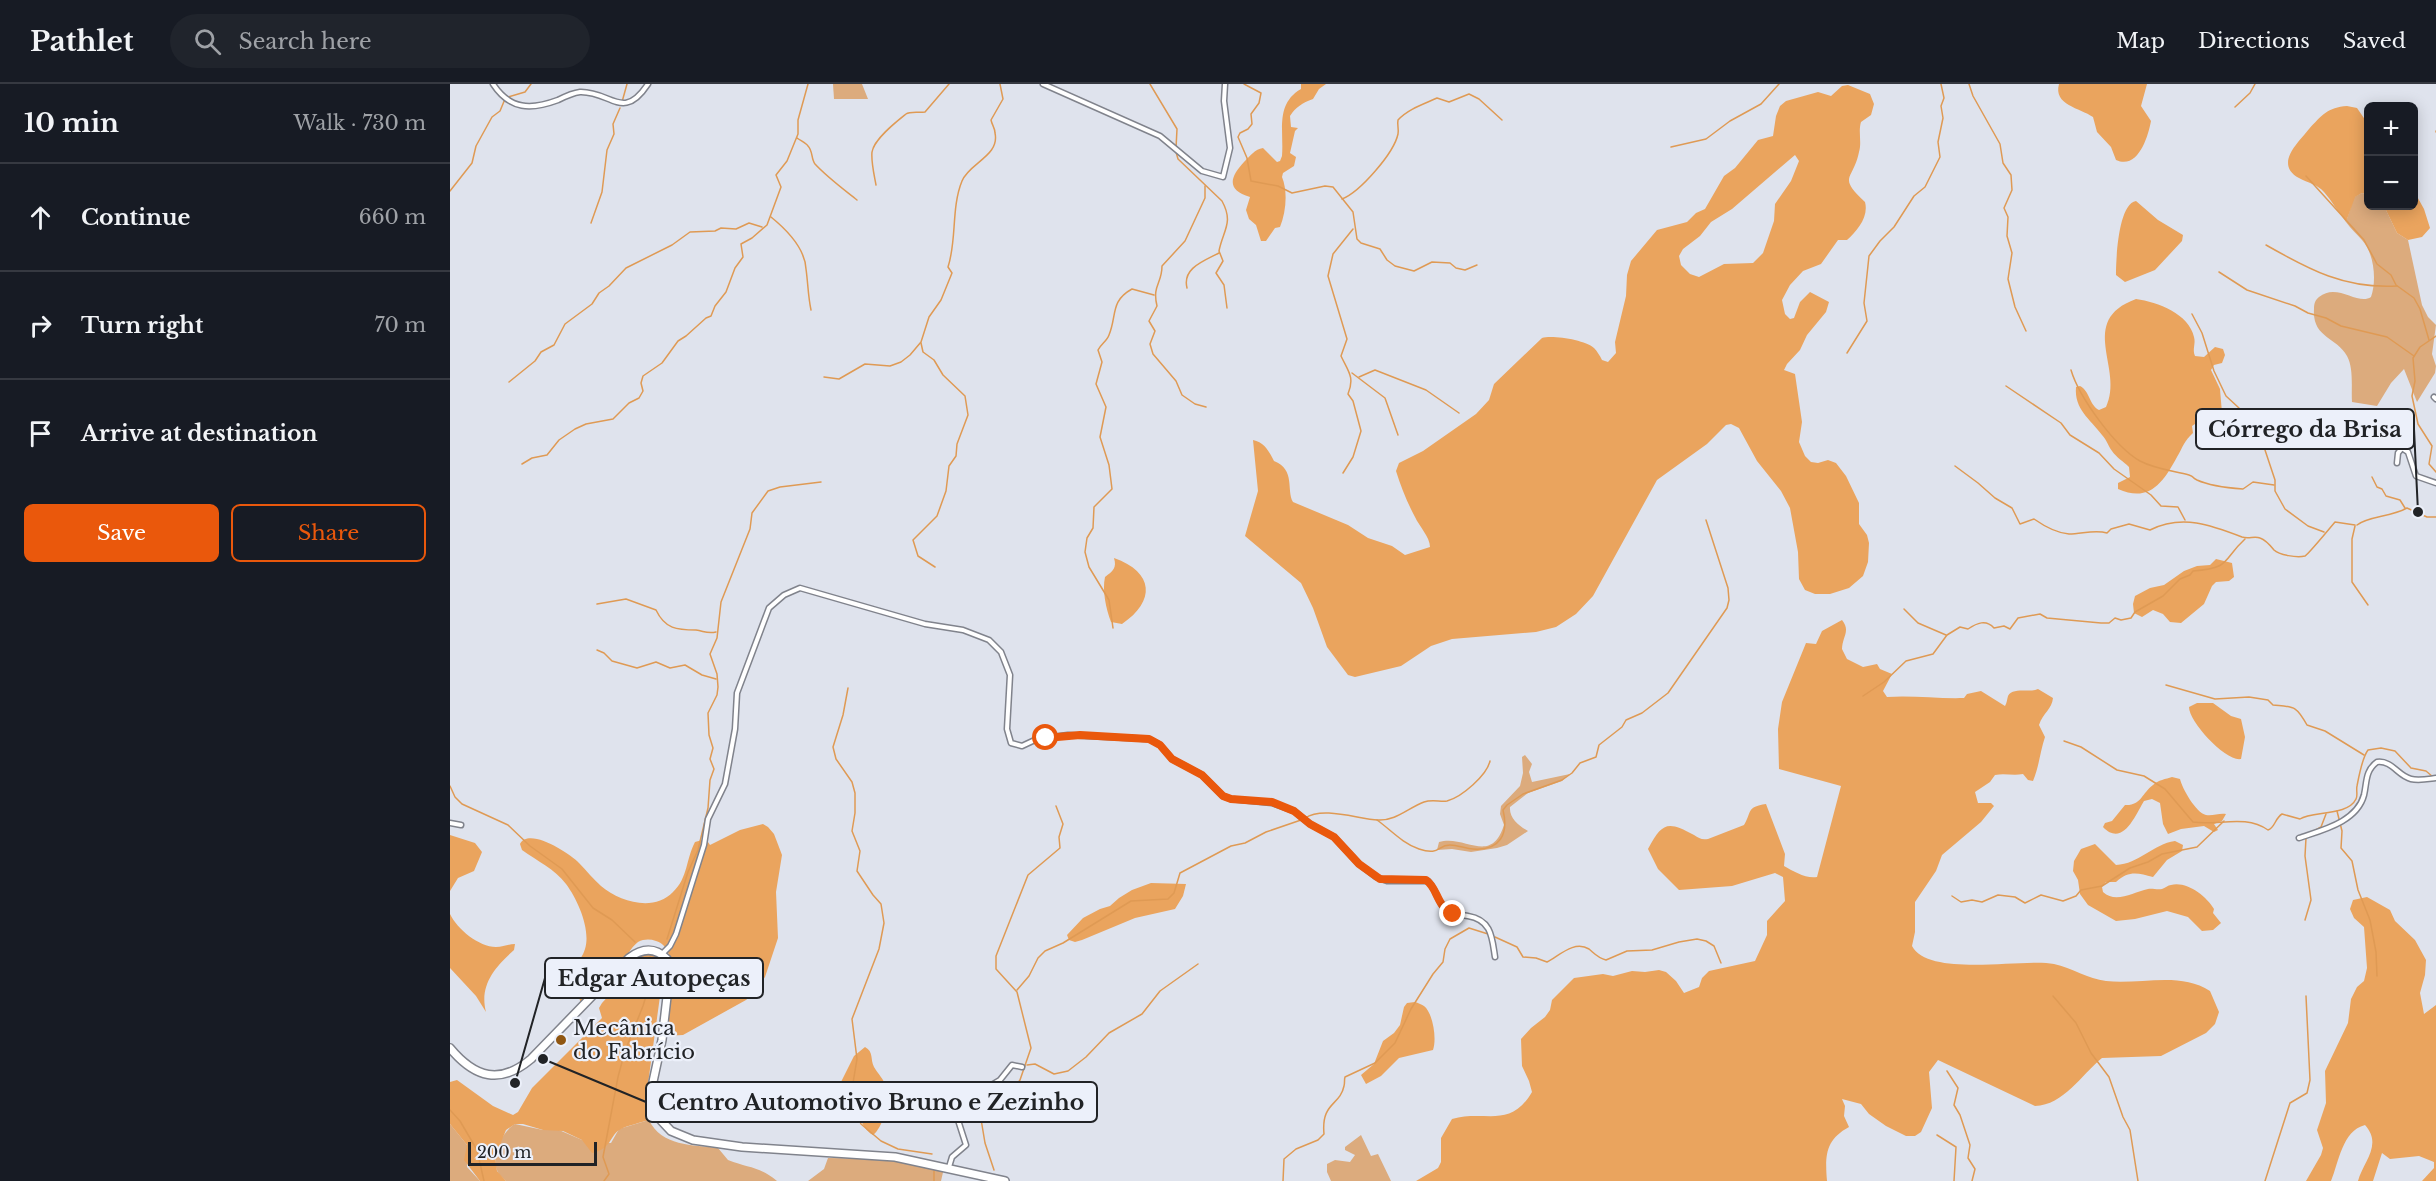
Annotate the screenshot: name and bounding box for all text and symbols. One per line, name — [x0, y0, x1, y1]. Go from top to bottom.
search box — [170, 14, 590, 68]
text: Pathlet — [30, 24, 134, 59]
icon: search — [191, 25, 224, 58]
text: Search here — [239, 28, 372, 55]
text: Map — [2116, 28, 2165, 54]
text: Directions — [2198, 28, 2310, 54]
text: Saved — [2343, 28, 2406, 54]
map controls — [2364, 102, 2418, 210]
button: + — [2364, 102, 2418, 156]
text: 10 min — [24, 107, 119, 139]
text: Walk · 730 m — [294, 111, 426, 135]
button: − — [2364, 156, 2418, 210]
icon: ahead — [24, 201, 57, 234]
text: Continue — [81, 204, 190, 231]
text: 660 m — [359, 205, 426, 229]
icon: right — [24, 309, 57, 342]
text: Turn right — [81, 312, 203, 339]
text: 70 m — [374, 313, 426, 337]
callout: Córrego da Brisa — [2196, 409, 2414, 449]
text: Córrego da Brisa — [2208, 416, 2402, 443]
icon: arrive — [24, 417, 57, 450]
text: Arrive at destination — [81, 420, 318, 447]
button: Save — [24, 504, 219, 562]
button: Share — [231, 504, 426, 562]
route start — [1032, 724, 1058, 750]
route end — [1439, 900, 1465, 926]
callout: Edgar Autopeças — [545, 958, 763, 998]
text: Edgar Autopeças — [558, 965, 750, 992]
place label: Mecânica do Fabrício — [573, 1015, 695, 1065]
marker: Mecânica do Fabrício — [554, 1033, 568, 1047]
callout: Centro Automotivo Bruno e Zezinho — [646, 1082, 1097, 1122]
text: Centro Automotivo Bruno e Zezinho — [658, 1089, 1084, 1116]
scale bar — [468, 1139, 597, 1166]
text: 200 m — [477, 1142, 531, 1162]

